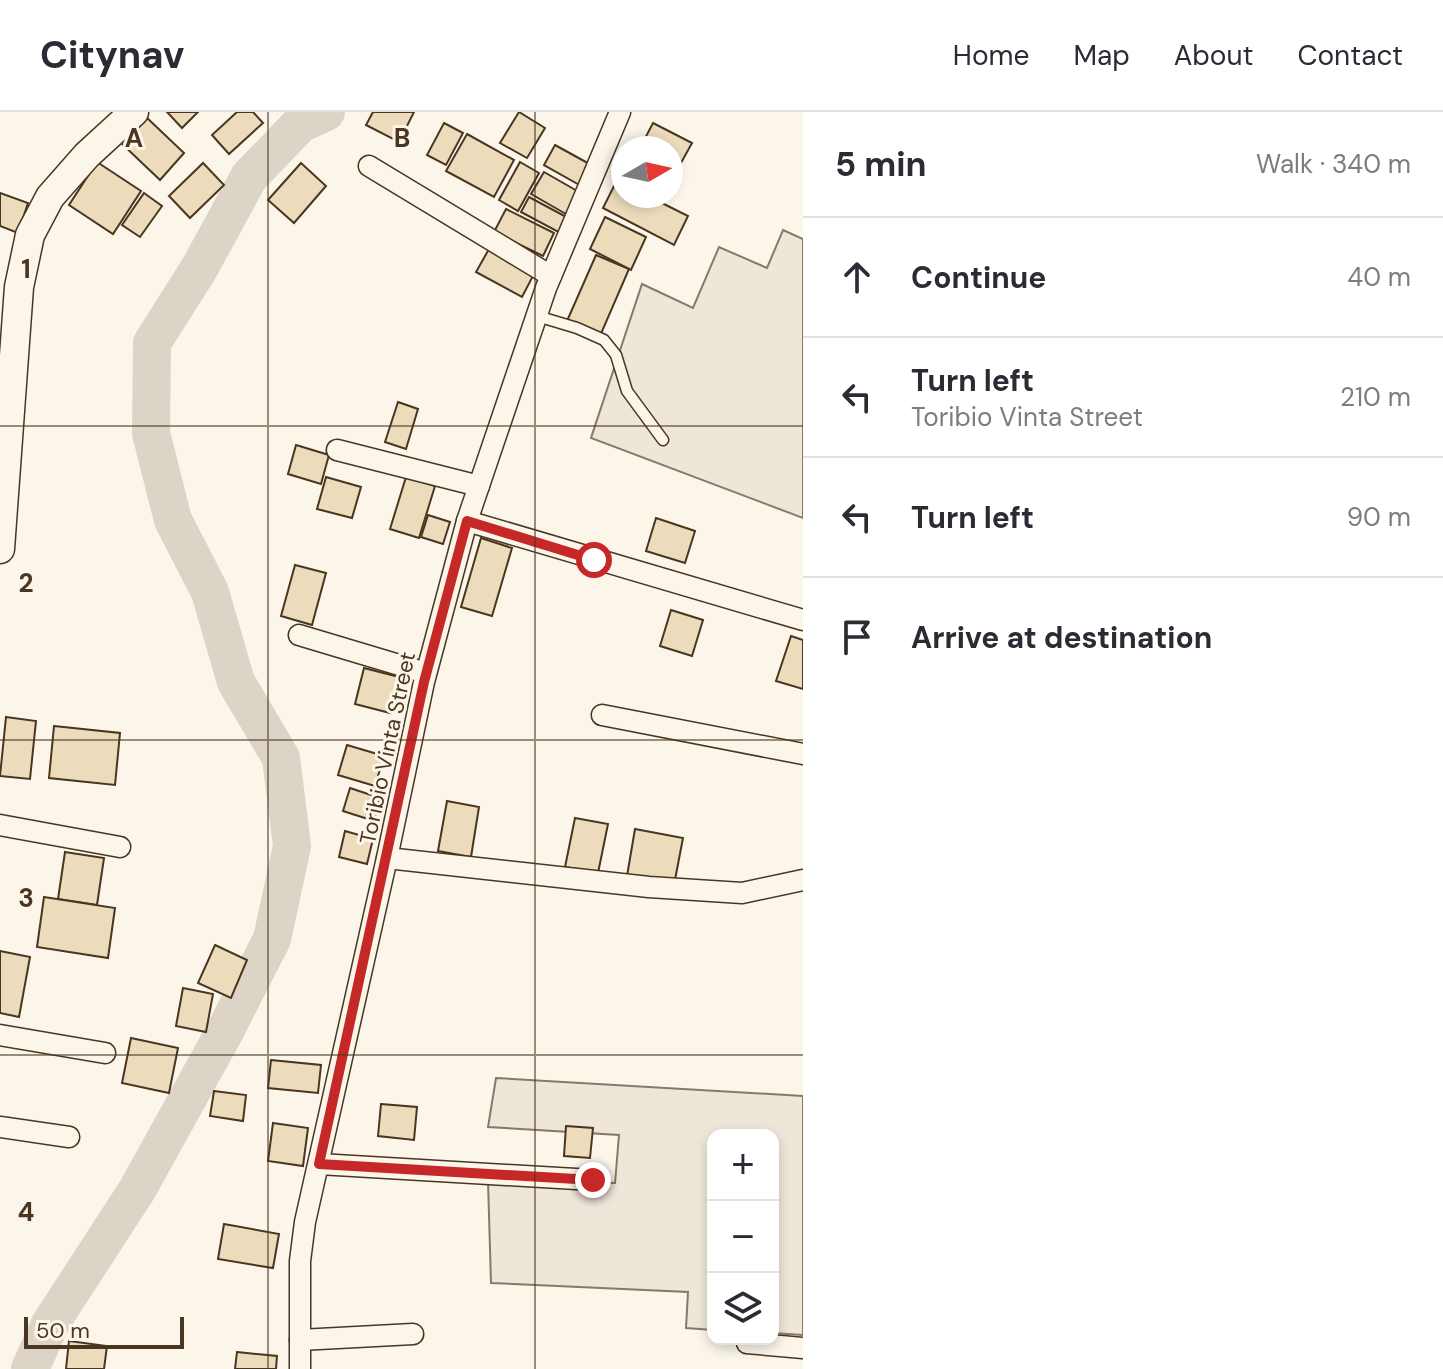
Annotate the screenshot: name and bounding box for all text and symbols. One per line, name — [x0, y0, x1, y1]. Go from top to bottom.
text: Citynav — [40, 30, 184, 80]
text: Home — [953, 37, 1029, 74]
text: Map — [1073, 37, 1130, 74]
text: About — [1174, 37, 1253, 74]
text: Contact — [1297, 37, 1403, 74]
text: A — [125, 121, 143, 155]
text: B — [394, 121, 410, 155]
north arrow — [611, 136, 683, 208]
text: 5 min — [835, 142, 926, 187]
text: Walk · 340 m — [1256, 147, 1411, 181]
text: 1 — [21, 252, 31, 286]
icon: ahead — [835, 255, 879, 299]
text: Continue — [911, 258, 1046, 297]
text: 40 m — [1347, 260, 1411, 294]
text: Turn left — [911, 361, 1034, 400]
icon: left — [835, 375, 879, 419]
text: 210 m — [1340, 380, 1411, 414]
text: Toribio Vinta Street — [911, 400, 1143, 434]
icon: left — [835, 495, 879, 539]
text: Turn left — [911, 498, 1034, 537]
text: 90 m — [1347, 500, 1411, 534]
route start — [576, 542, 612, 578]
text: 2 — [18, 566, 34, 600]
icon: arrive — [835, 615, 879, 659]
text: Arrive at destination — [911, 618, 1212, 657]
street label: Toribio Vinta Street — [353, 649, 422, 847]
text: 3 — [18, 881, 34, 915]
map controls — [707, 1129, 779, 1345]
button: + — [707, 1129, 779, 1201]
route end — [575, 1162, 611, 1198]
text: 4 — [18, 1195, 34, 1229]
button: − — [707, 1201, 779, 1273]
button: layers — [707, 1273, 779, 1345]
scale bar — [24, 1313, 184, 1349]
text: 50 m — [36, 1316, 90, 1345]

